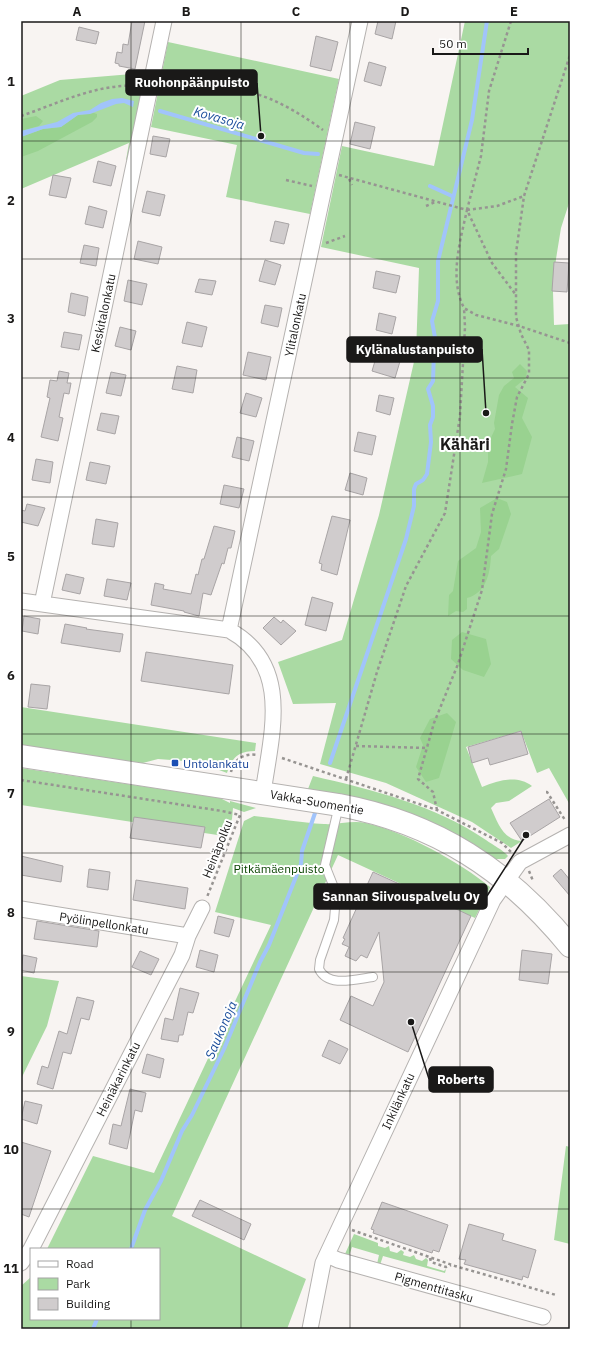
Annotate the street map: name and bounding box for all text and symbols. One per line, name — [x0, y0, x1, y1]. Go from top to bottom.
text: A — [73, 3, 82, 20]
text: B — [182, 3, 191, 20]
text: C — [292, 3, 301, 20]
text: D — [400, 3, 410, 20]
text: E — [510, 3, 518, 20]
scale bar — [433, 30, 528, 56]
text: 50 m — [439, 36, 467, 51]
callout: Ruohonpäänpuisto — [126, 70, 257, 95]
text: 1 — [7, 73, 15, 90]
text: Ruohonpäänpuisto — [134, 74, 250, 91]
water label: Kovasoja — [192, 103, 246, 133]
text: 2 — [7, 192, 15, 209]
street label: Keskitalonkatu — [87, 272, 119, 354]
street label: Ylitalonkatu — [281, 292, 309, 358]
text: 3 — [7, 310, 15, 327]
callout: Kylänalustanpuisto — [347, 337, 482, 362]
text: Kylänalustanpuisto — [356, 341, 474, 358]
text: 4 — [7, 429, 15, 446]
district label: Kähäri — [440, 434, 490, 454]
text: 5 — [7, 548, 15, 565]
text: 6 — [7, 667, 15, 684]
place label: Untolankatu — [183, 756, 249, 771]
marker: Untolankatu — [170, 758, 180, 768]
text: 7 — [7, 785, 15, 802]
street label: Vakka-Suomentie — [269, 786, 365, 818]
street label: Heinäpolku — [199, 818, 235, 880]
park label: Pitkämäenpuisto — [234, 861, 325, 876]
callout: Sannan Siivouspalvelu Oy — [314, 884, 487, 909]
text: Sannan Siivouspalvelu Oy — [322, 888, 480, 905]
text: 8 — [7, 904, 15, 921]
street label: Pyölinpellonkatu — [58, 909, 150, 937]
water label: Saukonoja — [201, 998, 241, 1062]
text: 9 — [7, 1023, 15, 1040]
street label: Heinäkarinkatu — [93, 1039, 143, 1119]
callout: Roberts — [429, 1067, 493, 1092]
street label: Inkilänkatu — [378, 1070, 418, 1132]
text: Roberts — [437, 1071, 485, 1088]
text: 10 — [3, 1141, 19, 1158]
legend — [30, 1248, 160, 1320]
text: Road — [66, 1256, 94, 1271]
text: 11 — [3, 1260, 19, 1277]
street label: Pigmenttitasku — [393, 1269, 475, 1305]
text: Park — [66, 1276, 91, 1291]
text: Building — [66, 1296, 111, 1311]

